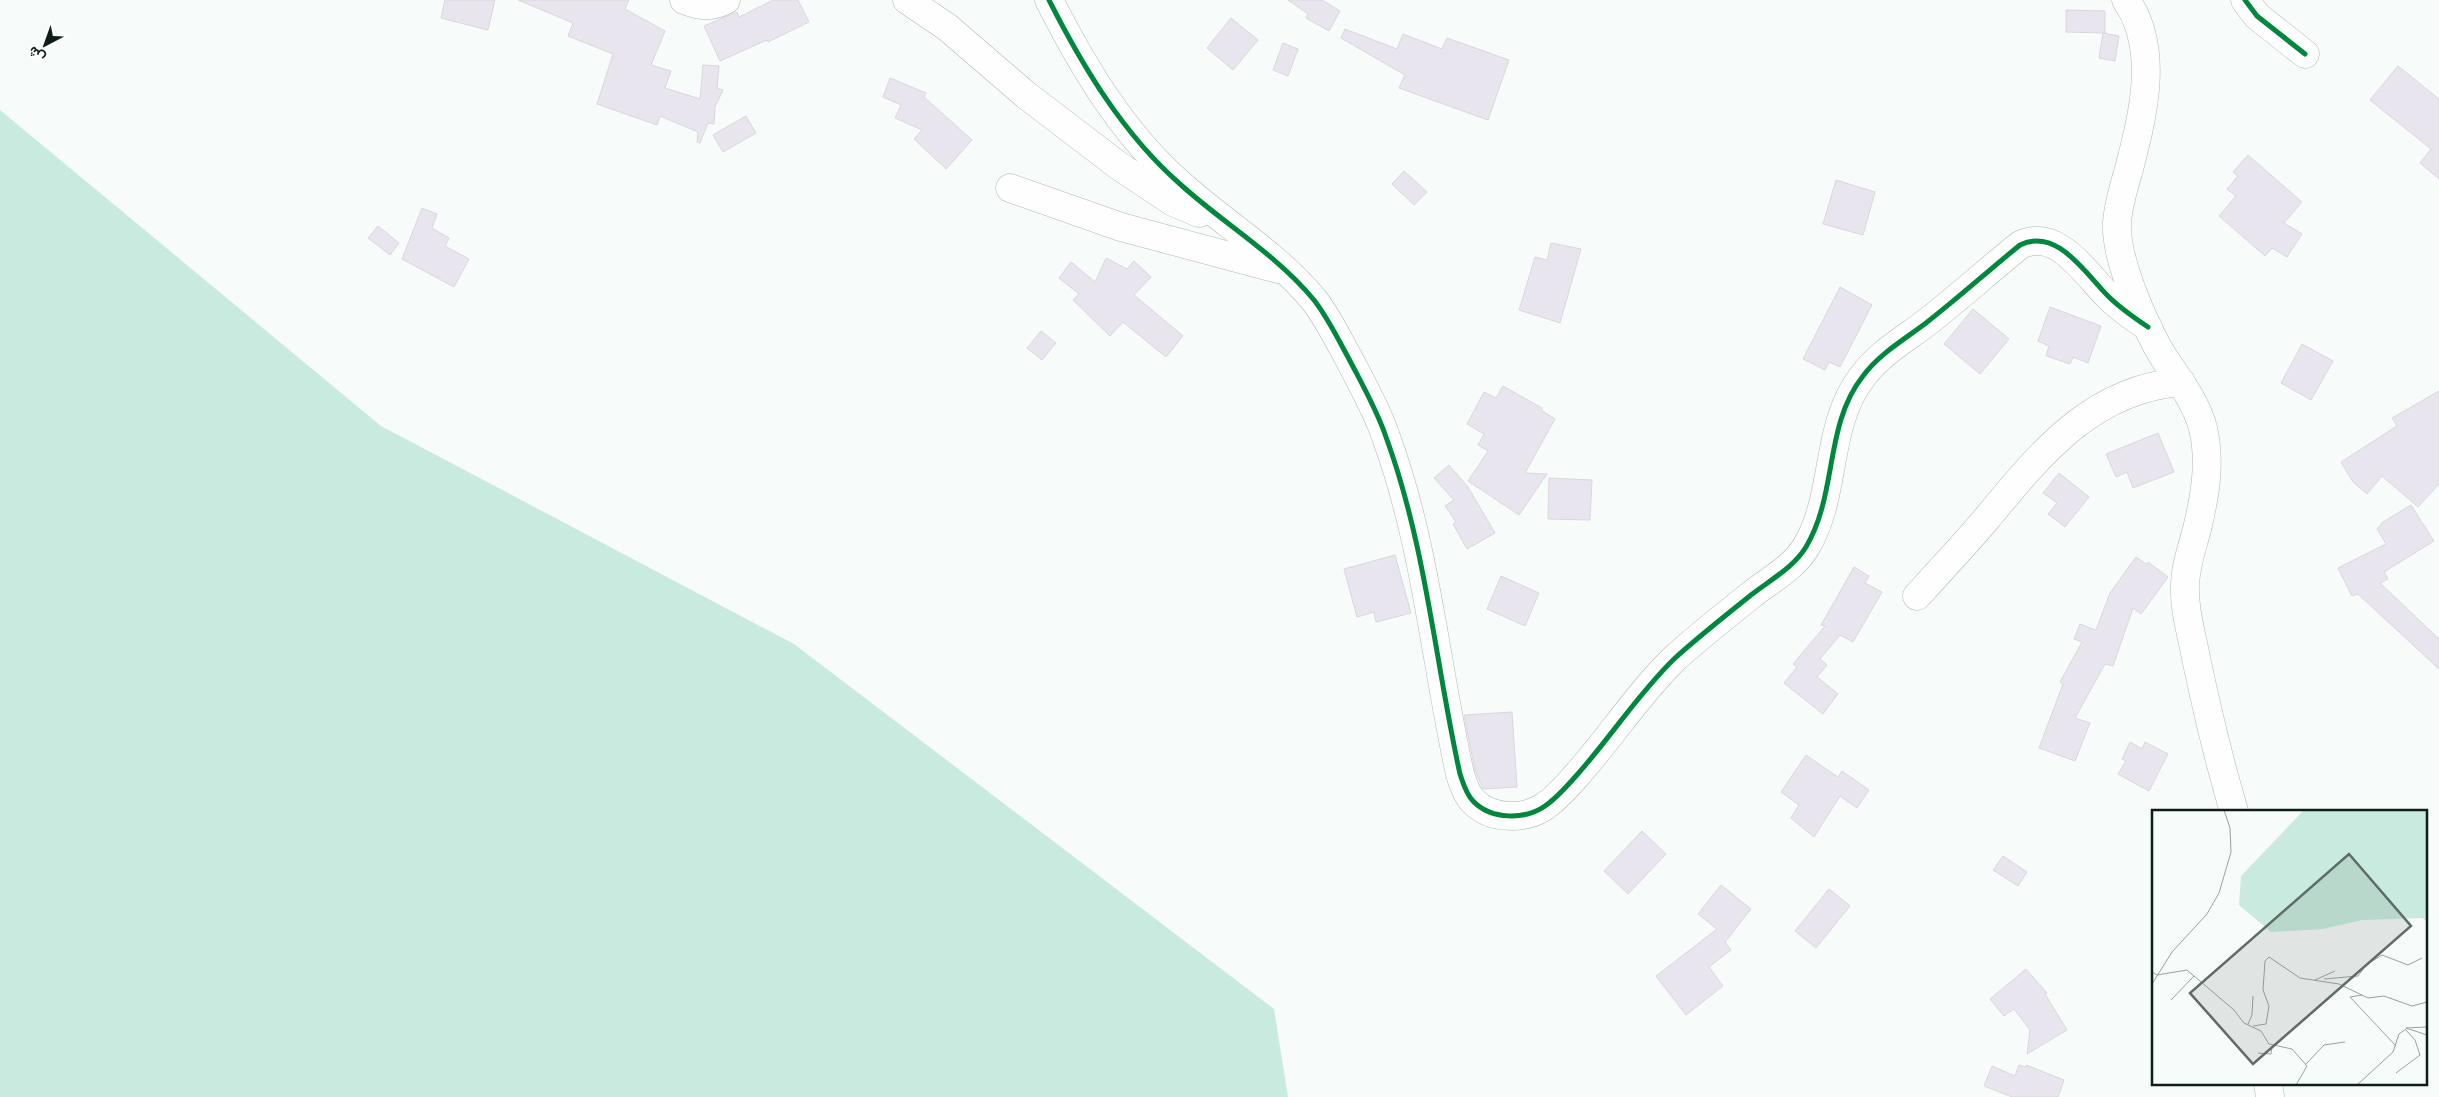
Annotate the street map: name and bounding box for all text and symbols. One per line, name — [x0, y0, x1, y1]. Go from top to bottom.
north arrow — [20, 20, 70, 70]
text: ش — [25, 42, 49, 66]
inset map — [2152, 810, 2426, 1084]

